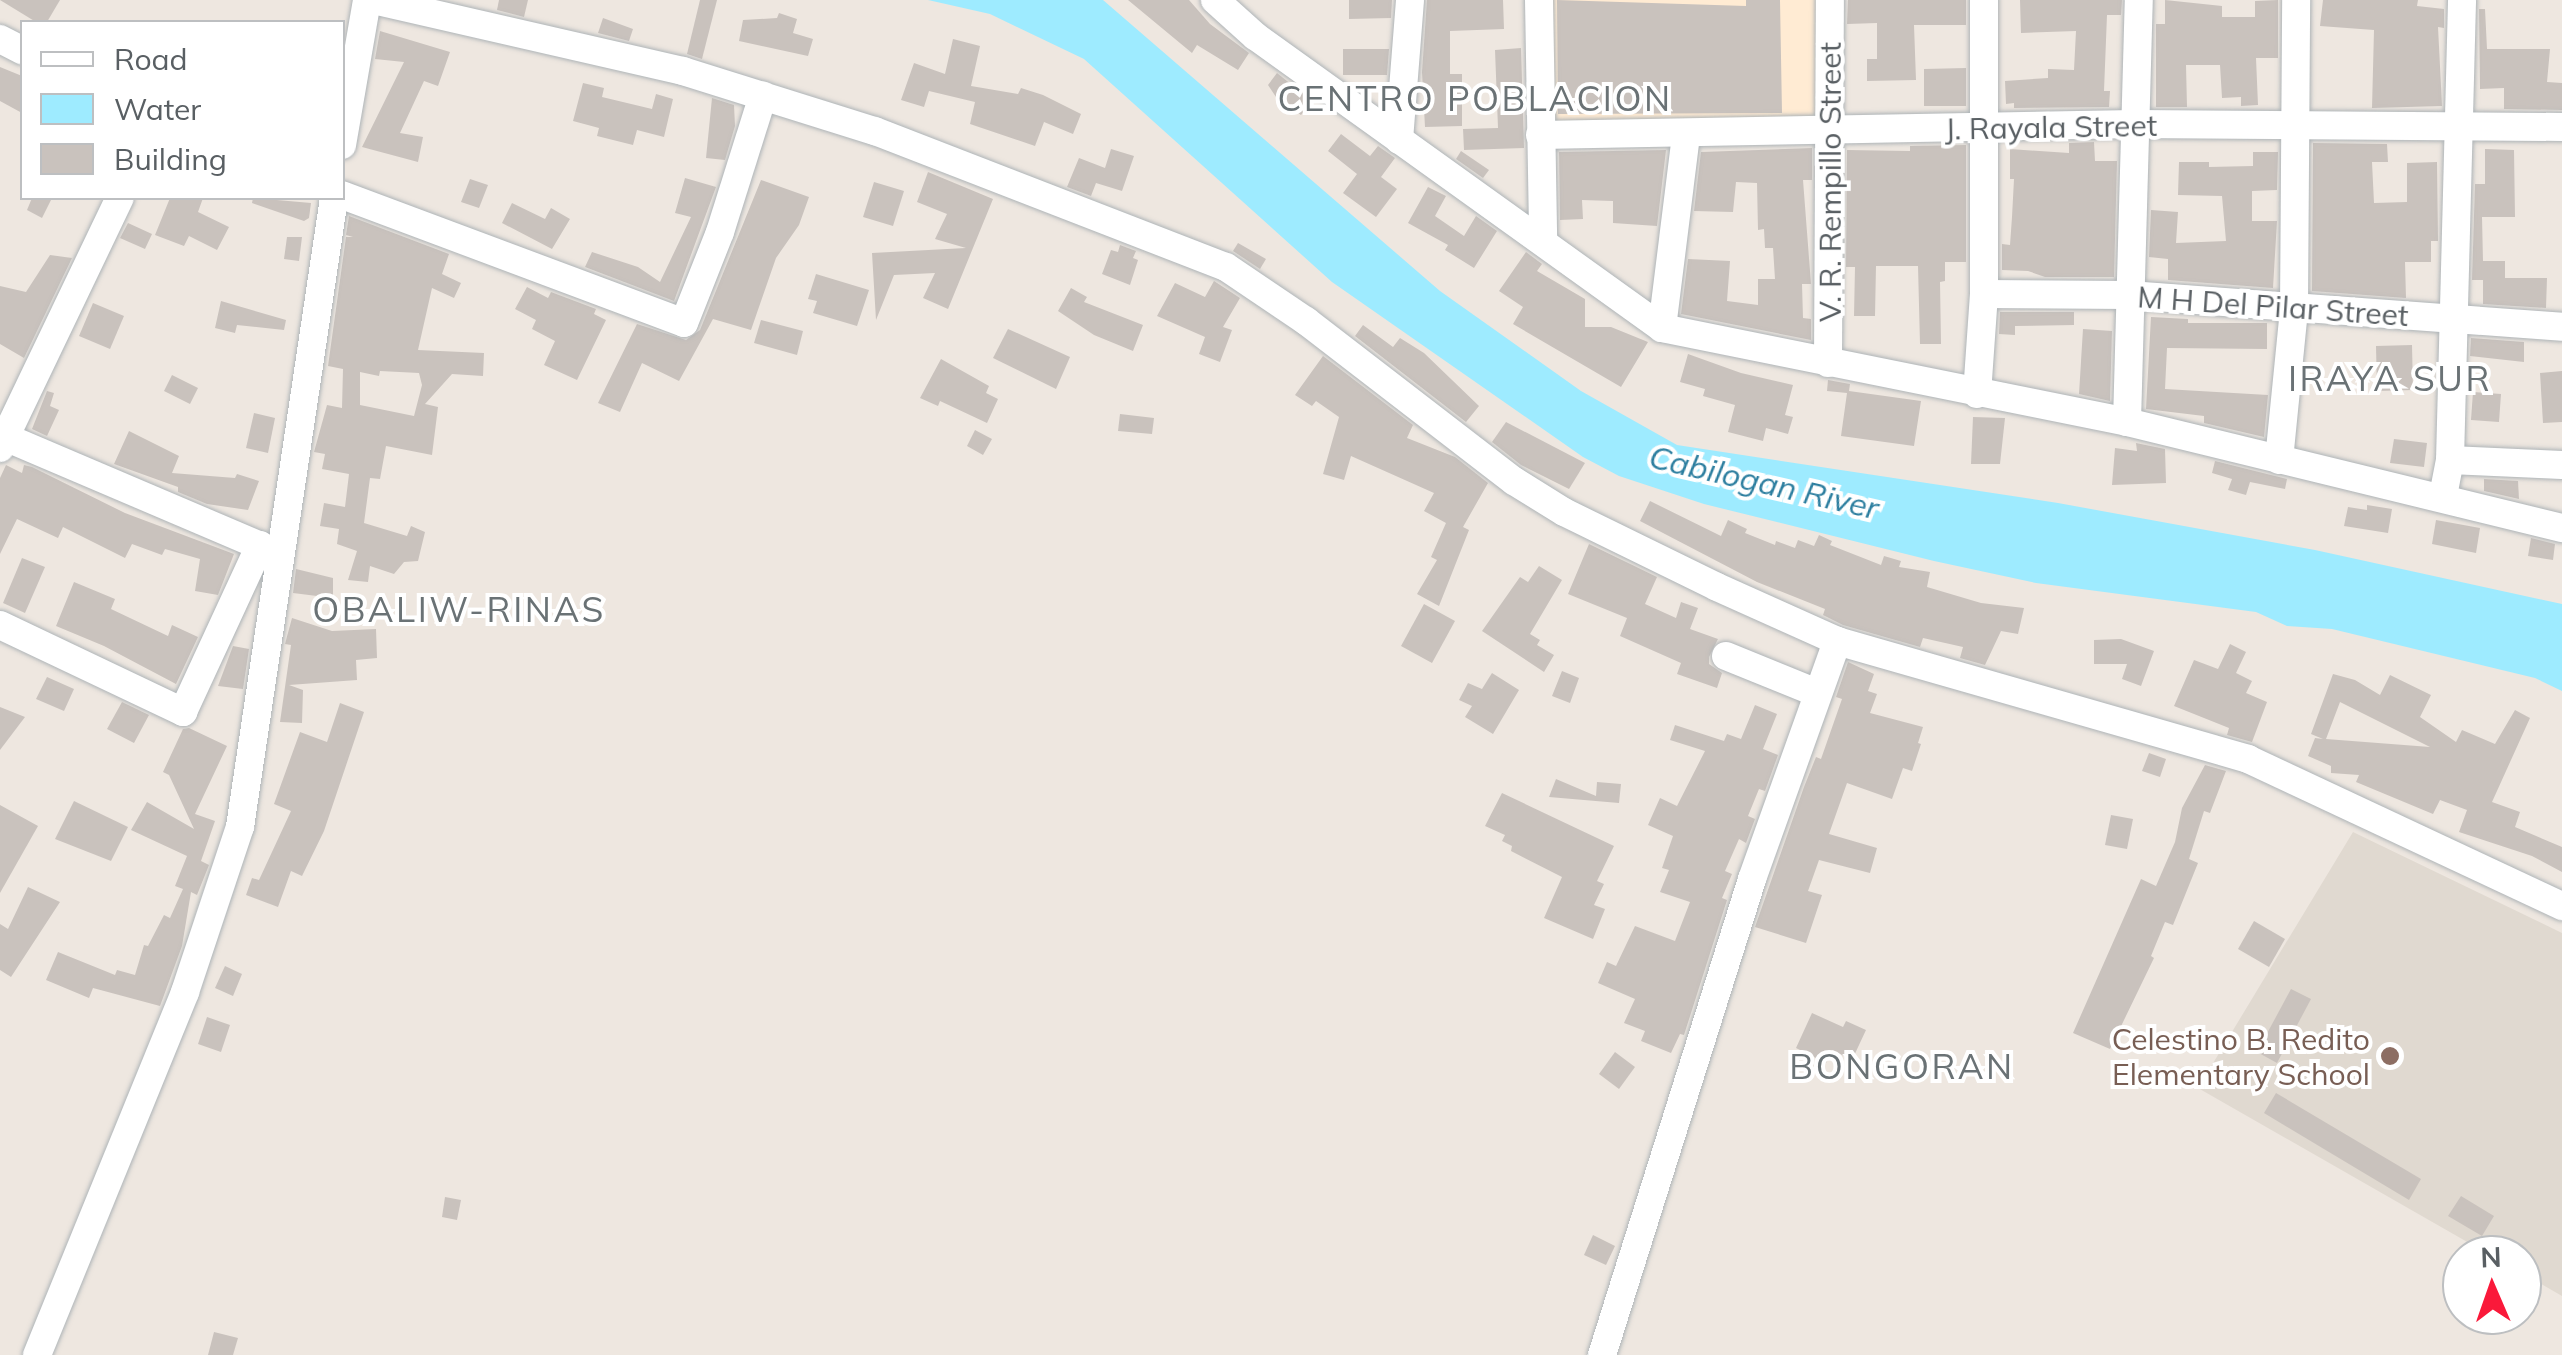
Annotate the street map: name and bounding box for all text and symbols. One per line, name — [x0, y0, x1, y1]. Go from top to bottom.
legend — [20, 20, 345, 200]
text: Road — [114, 40, 188, 78]
street label: V. R. Rempillo Street — [1812, 42, 1848, 322]
district label: CENTRO POBLACION — [1277, 77, 1673, 119]
text: Water — [114, 90, 201, 128]
street label: J. Rayala Street — [1945, 107, 2157, 147]
text: Building — [114, 140, 227, 178]
street label: M H Del Pilar Street — [2136, 279, 2410, 333]
district label: IRAYA SUR — [2288, 357, 2492, 399]
water label: Cabilogan River — [1645, 437, 1883, 527]
district label: OBALIW-RINAS — [312, 588, 606, 630]
place label: Celestino B. Redito Elementary School — [2112, 1021, 2370, 1092]
district label: BONGORAN — [1789, 1045, 2015, 1087]
marker: Celestino B. Redito Elementary School — [2379, 1045, 2401, 1067]
north arrow — [2442, 1235, 2542, 1335]
text: N — [2480, 1239, 2502, 1274]

